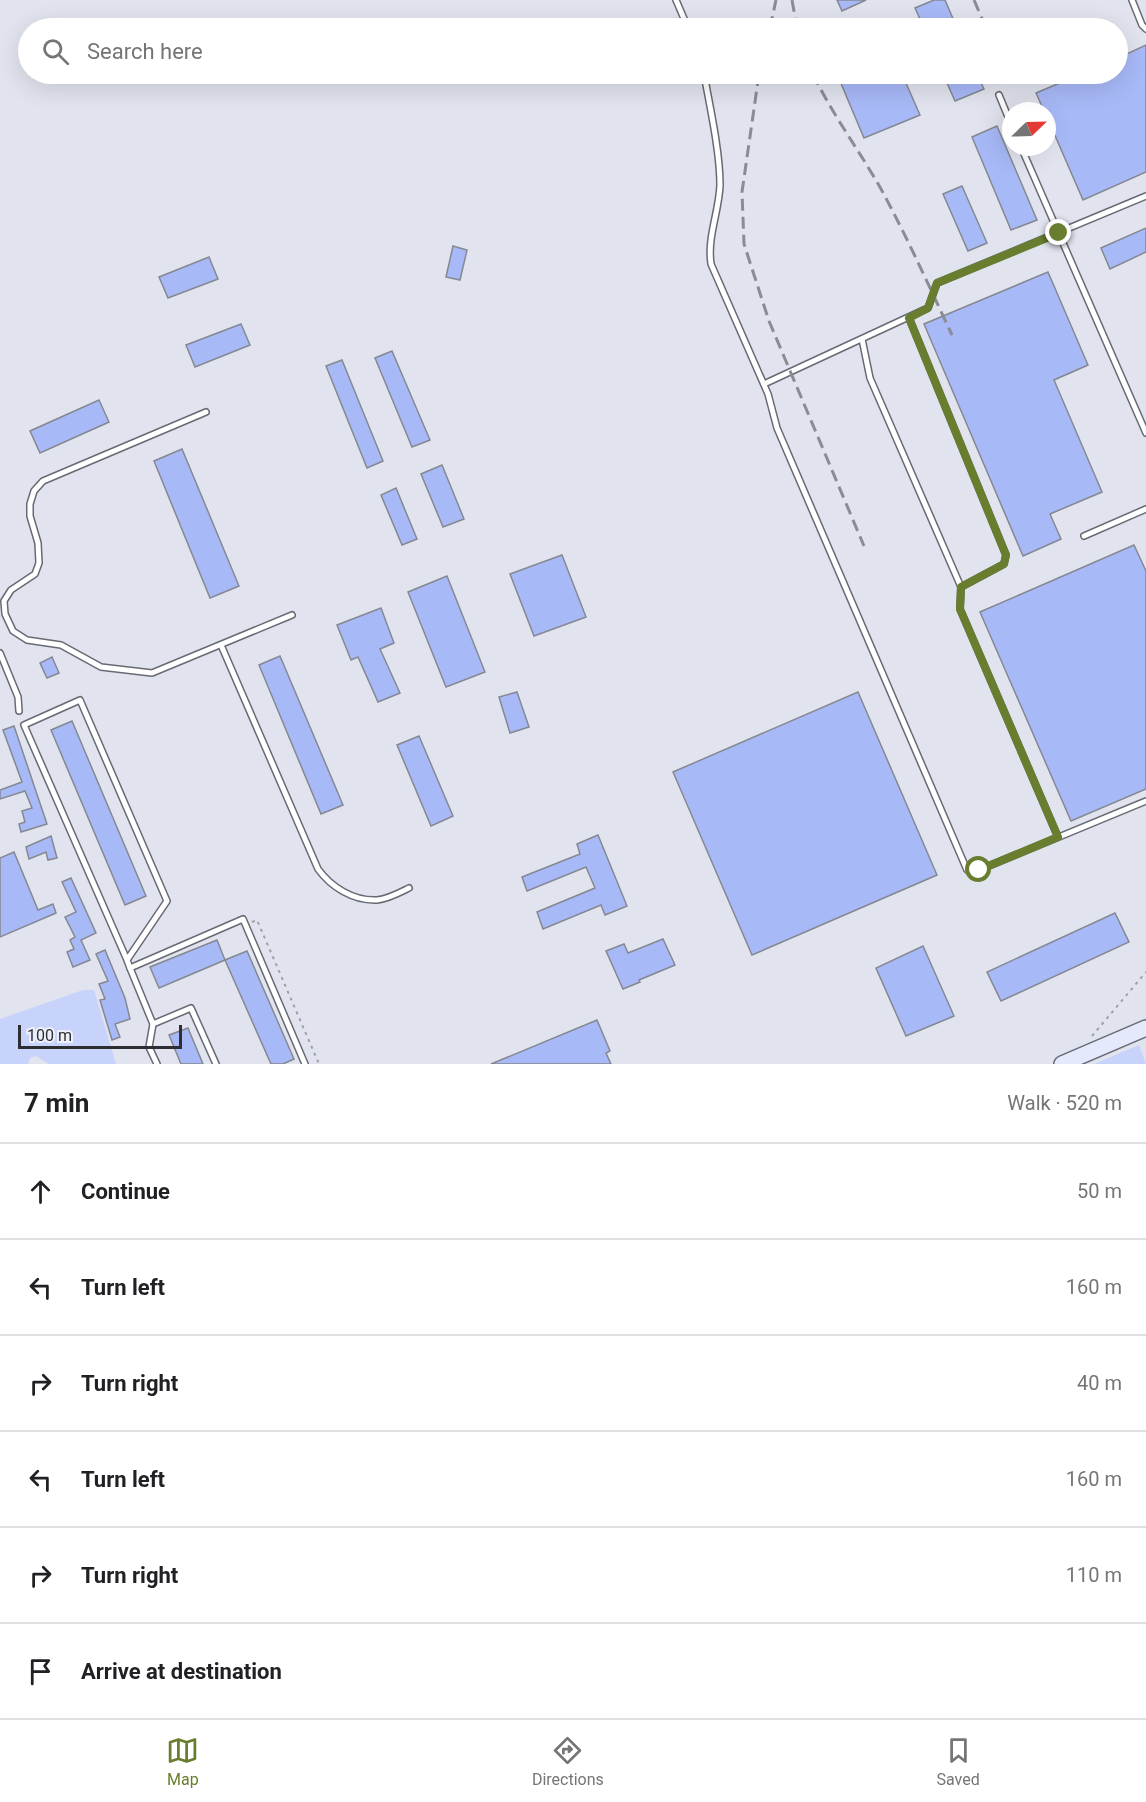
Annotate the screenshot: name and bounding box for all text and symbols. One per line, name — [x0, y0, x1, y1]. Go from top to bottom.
search box — [18, 18, 1128, 84]
icon: search — [39, 35, 72, 68]
text: Search here — [87, 39, 203, 64]
north arrow — [1002, 102, 1056, 156]
route end — [1045, 219, 1071, 245]
route start — [965, 856, 991, 882]
scale bar — [18, 1022, 182, 1050]
text: 100 m — [27, 1026, 72, 1045]
text: 7 min — [24, 1088, 89, 1118]
text: Walk · 520 m — [1007, 1091, 1122, 1115]
icon: ahead — [24, 1175, 57, 1208]
text: Continue — [81, 1179, 170, 1204]
text: 50 m — [1077, 1179, 1122, 1203]
icon: left — [24, 1271, 57, 1304]
text: Turn left — [81, 1275, 165, 1300]
text: 160 m — [1066, 1275, 1122, 1299]
icon: right — [24, 1367, 57, 1400]
text: Turn right — [81, 1371, 178, 1396]
text: 40 m — [1077, 1371, 1122, 1395]
icon: left — [24, 1463, 57, 1496]
text: Turn left — [81, 1467, 165, 1492]
text: 160 m — [1066, 1467, 1122, 1491]
icon: right — [24, 1559, 57, 1592]
text: Turn right — [81, 1563, 178, 1588]
text: 110 m — [1066, 1563, 1122, 1587]
icon: arrive — [24, 1655, 57, 1688]
text: Arrive at destination — [81, 1659, 282, 1684]
tab: Map — [166, 1734, 199, 1789]
tab: Directions — [532, 1734, 604, 1789]
tab: Saved — [936, 1734, 980, 1789]

